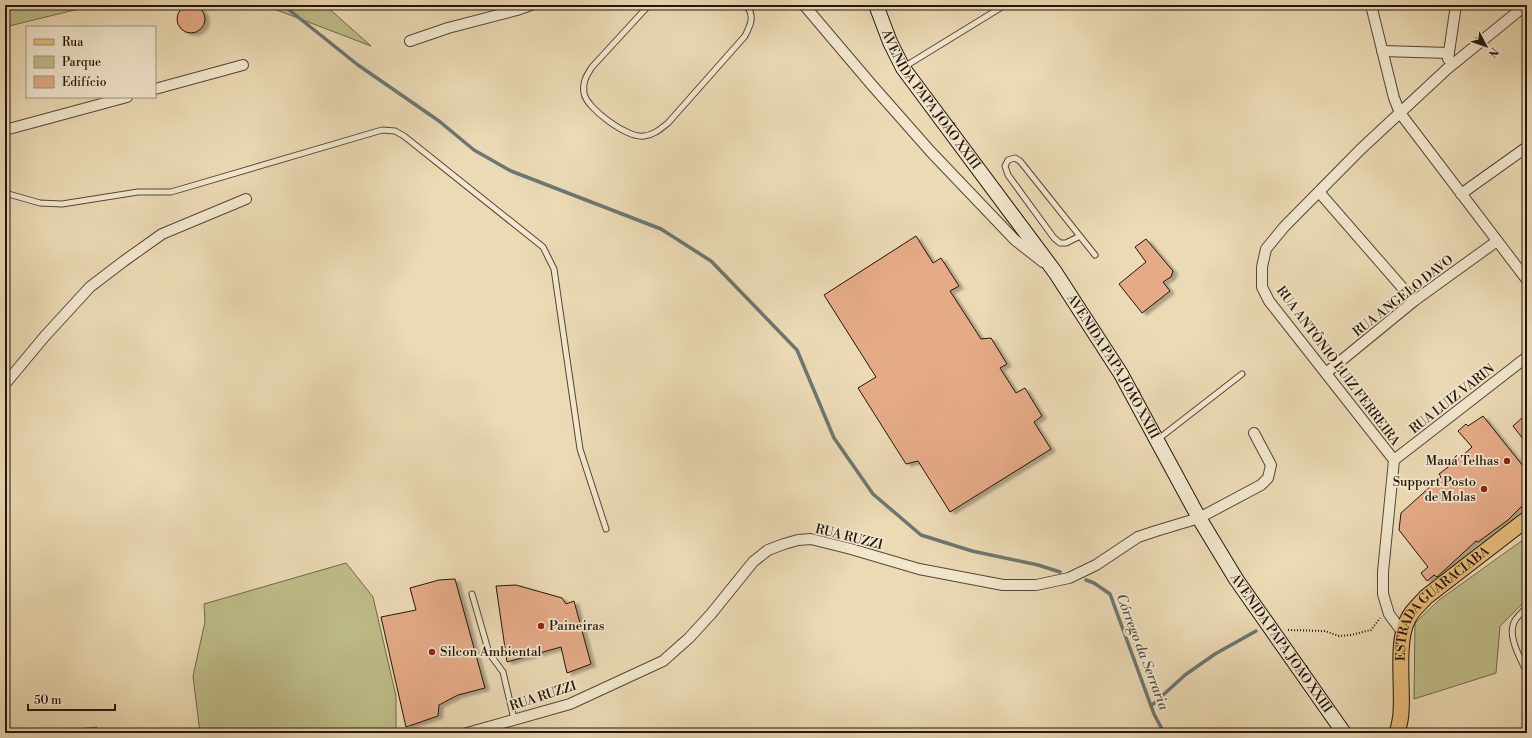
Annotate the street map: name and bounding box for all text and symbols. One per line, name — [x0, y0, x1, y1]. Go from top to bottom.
legend — [26, 26, 156, 98]
street label: AVENIDA PAPA JOÃO XXIII — [878, 26, 984, 173]
north arrow — [1466, 26, 1506, 66]
text: Rua — [62, 35, 84, 50]
text: N — [1484, 44, 1501, 60]
text: Parque — [62, 55, 101, 70]
text: Edifício — [62, 75, 107, 90]
street label: RUA ANGELO DAVO — [1350, 252, 1456, 340]
street label: RUA ANTÔNIO LUIZ FERREIRA — [1273, 283, 1405, 450]
street label: AVENIDA PAPA JOÃO XXIII — [1063, 290, 1163, 442]
street label: RUA LUIZ VARIN — [1406, 361, 1498, 437]
place label: Mauá Telhas — [1426, 453, 1499, 469]
marker: Mauá Telhas — [1502, 456, 1512, 466]
place label: Support Posto de Molas — [1393, 474, 1476, 505]
marker: Support Posto de Molas — [1479, 484, 1489, 494]
street label: RUA RUZZI — [813, 521, 885, 553]
street label: ESTRADA GUARACIABA — [1393, 542, 1493, 661]
street label: AVENIDA PAPA JOÃO XXIII — [1226, 570, 1335, 716]
water label: Córrego da Serraria — [1112, 591, 1173, 713]
place label: Paineiras — [549, 618, 605, 634]
marker: Paineiras — [536, 621, 546, 631]
place label: Silcon Ambiental — [440, 644, 542, 660]
marker: Silcon Ambiental — [427, 647, 437, 657]
street label: RUA RUZZI — [508, 678, 578, 714]
scale bar — [28, 686, 115, 712]
text: 50 m — [34, 693, 62, 708]

